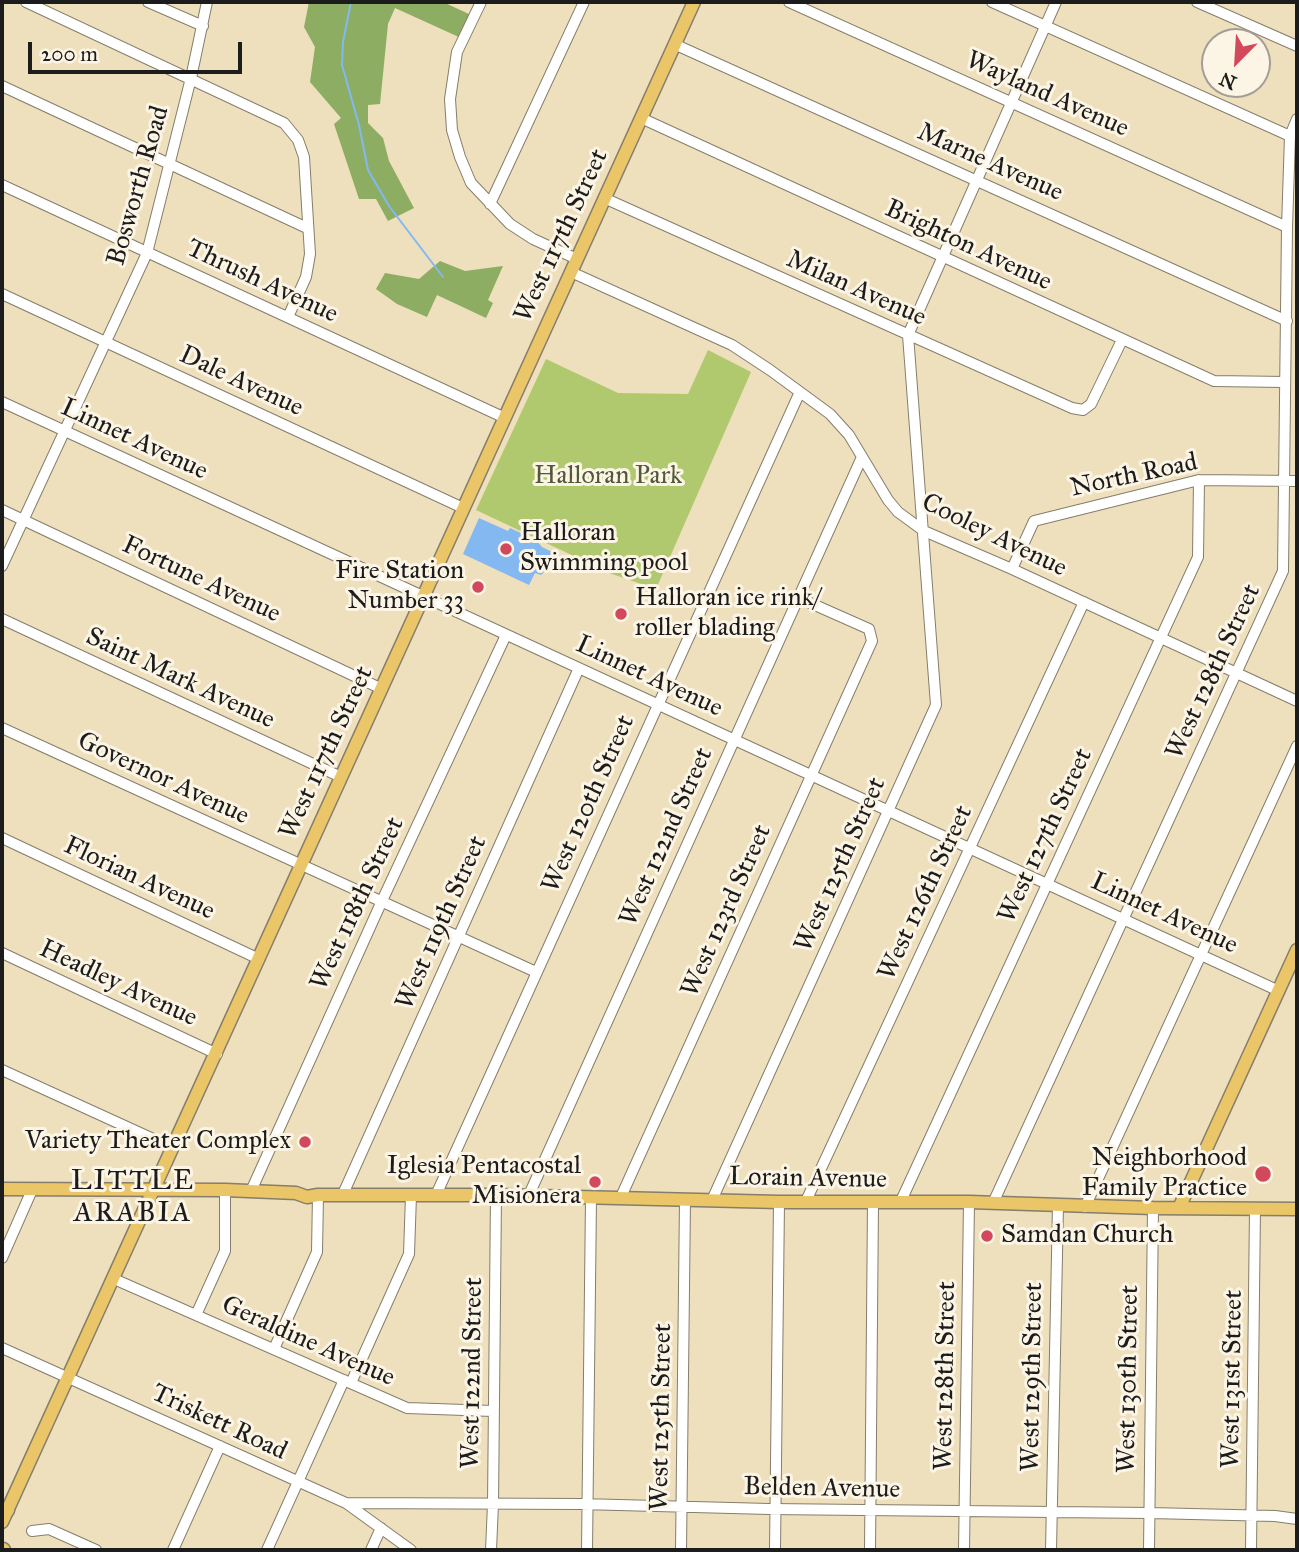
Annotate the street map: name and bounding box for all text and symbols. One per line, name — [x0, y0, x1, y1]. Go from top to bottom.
scale bar — [32, 28, 245, 72]
north arrow — [1201, 28, 1271, 98]
text: 200 m — [41, 41, 98, 67]
street label: Wayland Avenue — [961, 45, 1133, 145]
text: N — [1216, 67, 1240, 95]
street label: Bosworth Road — [101, 103, 177, 269]
street label: Marne Avenue — [912, 117, 1068, 209]
street label: West 117th Street — [508, 145, 616, 327]
street label: Brighton Avenue — [880, 194, 1056, 298]
street label: Thrush Avenue — [181, 233, 343, 331]
street label: Milan Avenue — [781, 244, 931, 334]
street label: Dale Avenue — [174, 340, 308, 424]
street label: Linnet Avenue — [56, 392, 212, 488]
street label: North Road — [1068, 447, 1200, 505]
park label: Halloran Park — [534, 461, 682, 493]
street label: Cooley Avenue — [916, 487, 1072, 585]
place label: Halloran Swimming pool — [520, 518, 688, 580]
street label: Fortune Avenue — [117, 530, 285, 630]
marker: Halloran Swimming pool — [498, 541, 514, 557]
place label: Fire Station Number 33 — [335, 556, 464, 618]
marker: Fire Station Number 33 — [470, 579, 486, 595]
street label: West 128th Street — [1160, 580, 1268, 764]
place label: Halloran ice rink/ roller blading — [635, 583, 821, 644]
marker: Halloran ice rink/ roller blading — [613, 606, 629, 622]
street label: Saint Mark Avenue — [81, 622, 279, 736]
street label: Linnet Avenue — [571, 629, 727, 725]
street label: West 117th Street — [273, 662, 381, 844]
street label: West 120th Street — [536, 710, 642, 898]
street label: Governor Avenue — [72, 726, 254, 832]
street label: West 122nd Street — [614, 743, 720, 931]
street label: West 127th Street — [992, 744, 1100, 928]
street label: West 125th Street — [789, 773, 893, 957]
street label: West 126th Street — [872, 801, 980, 985]
street label: West 118th Street — [304, 813, 412, 995]
street label: West 123rd Street — [675, 820, 779, 1002]
street label: Florian Avenue — [59, 830, 219, 928]
street label: West 119th Street — [390, 831, 494, 1015]
street label: Linnet Avenue — [1086, 866, 1242, 962]
street label: Headley Avenue — [34, 934, 202, 1034]
place label: Variety Theater Complex — [25, 1126, 291, 1158]
marker: Variety Theater Complex — [297, 1134, 313, 1150]
place label: Neighborhood Family Practice — [1082, 1143, 1247, 1204]
place label: Iglesia Pentacostal Misionera — [387, 1151, 581, 1212]
street label: Lorain Avenue — [729, 1162, 887, 1196]
marker: Neighborhood Family Practice — [1253, 1164, 1273, 1184]
district label: LITTLE ARABIA — [72, 1165, 194, 1231]
marker: Iglesia Pentacostal Misionera — [587, 1174, 603, 1190]
place label: Samdan Church — [1001, 1220, 1173, 1252]
marker: Samdan Church — [979, 1228, 995, 1244]
street label: West 122nd Street — [456, 1277, 490, 1469]
street label: West 128th Street — [929, 1281, 963, 1471]
street label: West 129th Street — [1016, 1282, 1050, 1472]
street label: West 130th Street — [1112, 1285, 1146, 1473]
street label: West 131st Street — [1216, 1289, 1250, 1469]
street label: Geraldine Avenue — [217, 1290, 399, 1394]
street label: West 125th Street — [645, 1323, 679, 1511]
street label: Triskett Road — [146, 1378, 292, 1468]
street label: Belden Avenue — [743, 1472, 901, 1506]

